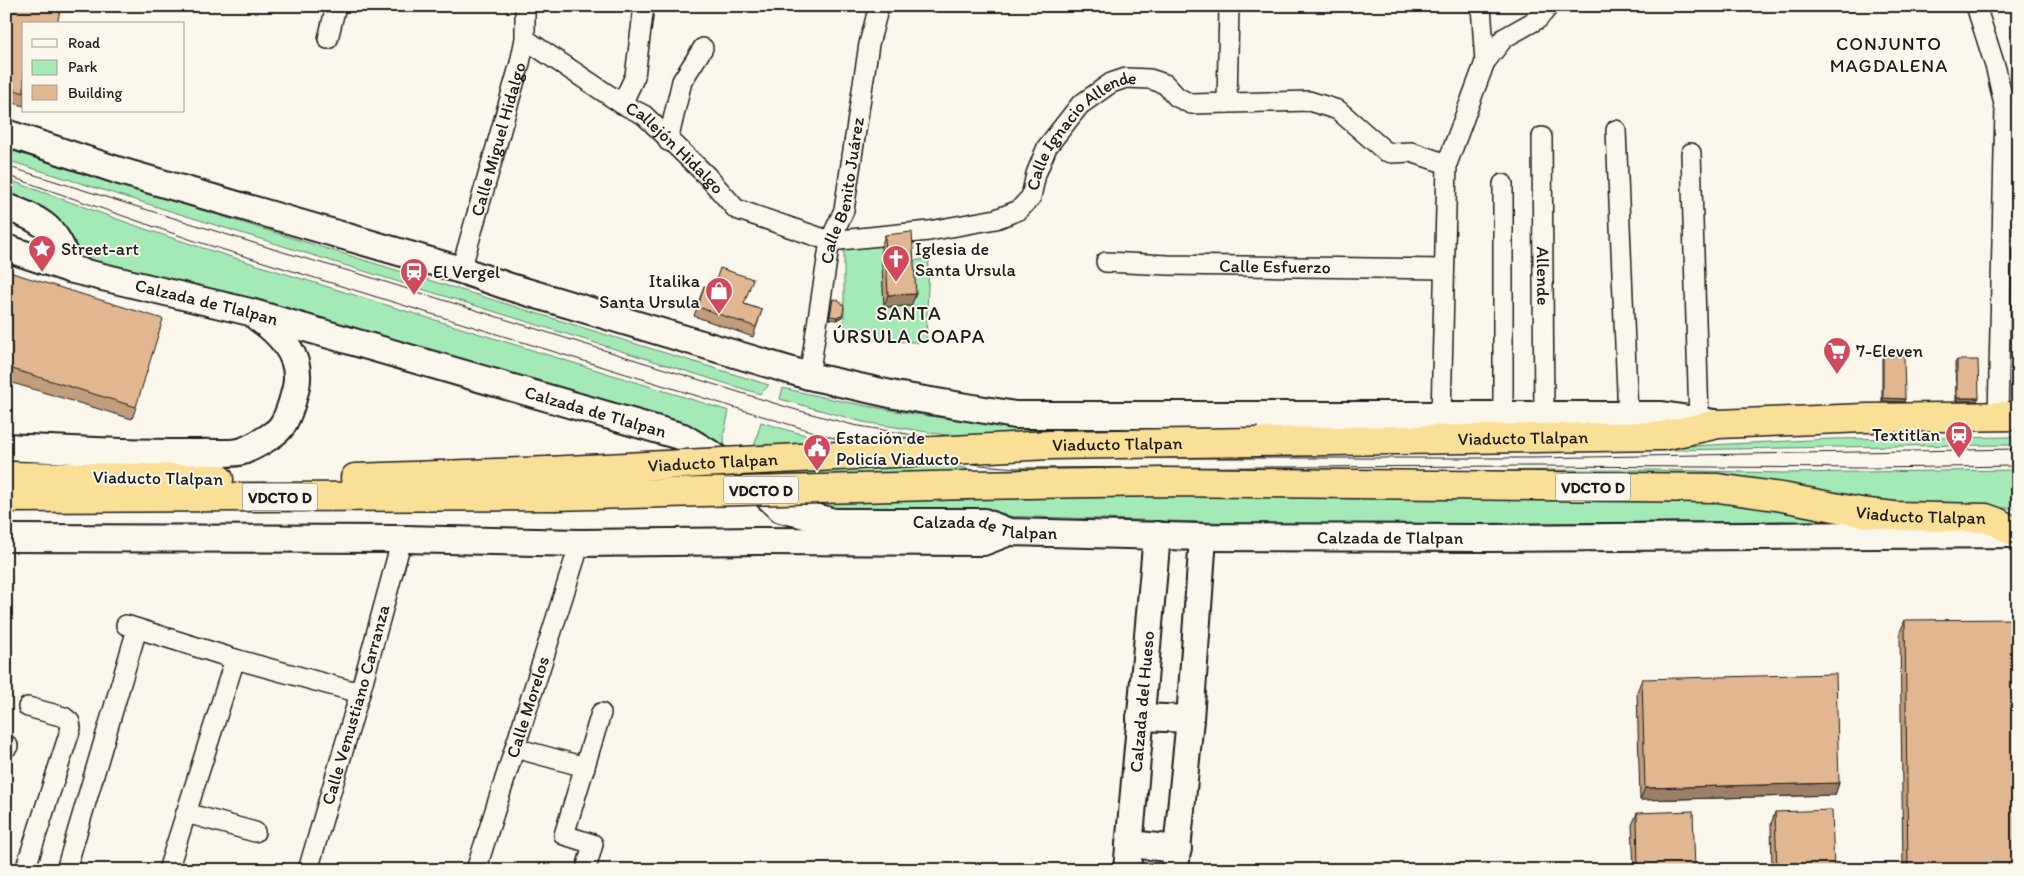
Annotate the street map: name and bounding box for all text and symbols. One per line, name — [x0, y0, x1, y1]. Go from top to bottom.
legend — [22, 22, 185, 112]
district label: CONJUNTO MAGDALENA — [1830, 32, 1948, 77]
text: Road — [68, 34, 101, 52]
text: Park — [68, 58, 98, 76]
street label: Calle Miguel Hidalgo — [466, 60, 531, 219]
street label: Calle Ignacio Allende — [1022, 67, 1137, 193]
text: Building — [68, 84, 122, 102]
street label: Callejón Hidalgo — [622, 97, 729, 199]
street label: Calle Benito Juárez — [816, 115, 869, 265]
place icon: Street-art — [27, 234, 57, 273]
place label: Street-art — [61, 238, 139, 260]
place label: Iglesia de Santa Ursula — [915, 238, 1016, 281]
church icon: Iglesia de Santa Ursula — [881, 244, 911, 283]
street label: Allende — [1532, 246, 1554, 306]
street label: Calle Esfuerzo — [1219, 255, 1331, 278]
station icon: El Vergel — [399, 257, 429, 296]
place label: El Vergel — [433, 261, 500, 283]
place label: Italika Santa Ursula — [599, 270, 701, 313]
street label: Calzada de Tlalpan — [133, 274, 281, 331]
shop icon: Italika Santa Ursula — [704, 276, 734, 315]
district label: SANTA ÚRSULA COAPA — [833, 301, 985, 348]
supermarket icon: 7-Eleven — [1822, 336, 1852, 375]
place label: 7-Eleven — [1856, 340, 1923, 362]
street label: Calzada de Tlalpan — [522, 381, 669, 443]
station icon: Textitlan — [1944, 420, 1974, 459]
place label: Textitlan — [1872, 424, 1940, 446]
street label: Viaducto Tlalpan — [1458, 426, 1588, 450]
place label: Estación de Policía Viaducto — [836, 427, 959, 470]
street label: Viaducto Tlalpan — [1052, 432, 1183, 456]
public building icon: Estación de Policía Viaducto — [802, 433, 832, 472]
street label: Viaducto Tlalpan — [647, 448, 779, 477]
street label: Viaducto Tlalpan — [93, 466, 223, 490]
road number: VDCTO D — [1556, 474, 1630, 501]
road number: VDCTO D — [724, 476, 798, 504]
road number: VDCTO D — [242, 484, 318, 511]
street label: Viaducto Tlalpan — [1854, 501, 1986, 529]
street label: Calzada de Tlalpan — [913, 510, 1058, 544]
street label: Calzada de Tlalpan — [1317, 526, 1464, 549]
street label: Calle Venustiano Carranza — [317, 602, 395, 807]
street label: Calzada del Hueso — [1125, 630, 1159, 774]
street label: Calle Morelos — [501, 653, 554, 761]

